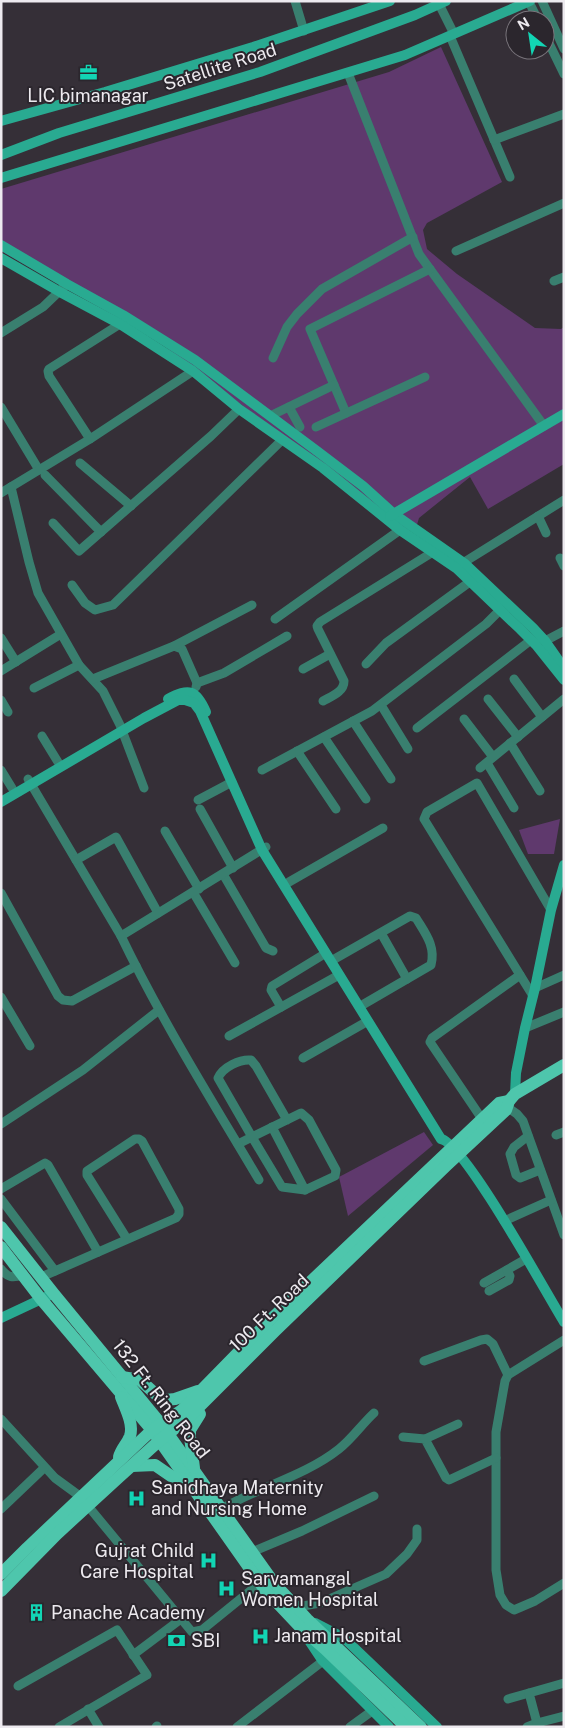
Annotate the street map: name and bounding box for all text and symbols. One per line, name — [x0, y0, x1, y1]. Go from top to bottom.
north arrow — [505, 10, 555, 60]
text: N — [515, 14, 532, 33]
street label: Satellite Road — [161, 38, 279, 95]
office icon: LIC bimanagar — [78, 63, 98, 83]
place label: LIC bimanagar — [27, 85, 149, 106]
street label: 100 Ft. Road — [225, 1270, 313, 1356]
street label: 132 Ft. Ring Road — [108, 1335, 214, 1462]
place label: Sanidhaya Maternity and Nursing Home — [151, 1477, 324, 1519]
hospital icon: Sanidhaya Maternity and Nursing Home — [127, 1488, 147, 1508]
place label: Gujrat Child Care Hospital — [80, 1540, 194, 1582]
hospital icon: Gujrat Child Care Hospital — [198, 1551, 218, 1571]
place label: Sarvamangal Women Hospital — [241, 1568, 378, 1610]
hospital icon: Sarvamangal Women Hospital — [217, 1579, 237, 1599]
place label: Panache Academy — [51, 1602, 205, 1623]
building icon: Panache Academy — [27, 1603, 47, 1623]
place label: Janam Hospital — [274, 1625, 402, 1646]
hospital icon: Janam Hospital — [250, 1626, 270, 1646]
place label: SBI — [191, 1630, 220, 1651]
bank icon: SBI — [167, 1631, 187, 1651]

